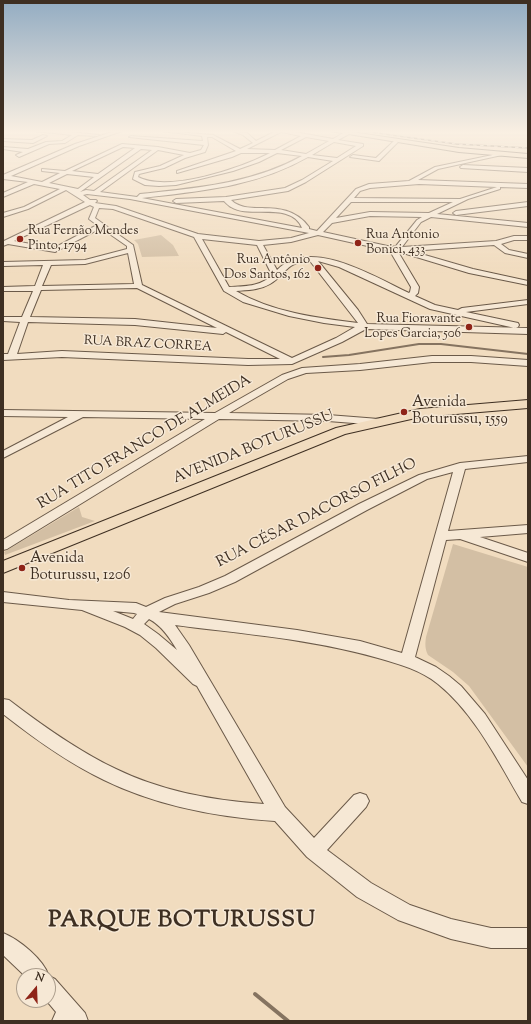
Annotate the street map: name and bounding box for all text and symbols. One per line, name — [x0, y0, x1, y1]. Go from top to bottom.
place label: Rua Fernão Mendes Pinto, 1794 — [28, 224, 138, 255]
place label: Rua Antonio Bonici, 433 — [366, 228, 439, 259]
marker: Rua Fernão Mendes Pinto, 1794 — [15, 234, 25, 244]
marker: Rua Antonio Bonici, 433 — [353, 238, 363, 248]
place label: Rua Antônio Dos Santos, 162 — [224, 253, 310, 284]
marker: Rua Antônio Dos Santos, 162 — [313, 263, 323, 273]
place label: Rua Fioravante Lopes Garcia, 506 — [364, 312, 461, 343]
marker: Rua Fioravante Lopes Garcia, 506 — [464, 322, 474, 332]
street label: RUA BRAZ CORREA — [83, 334, 213, 356]
street label: RUA TITO FRANCO DE ALMEIDA — [35, 372, 255, 514]
place label: Avenida Boturussu, 1559 — [412, 394, 508, 429]
street label: AVENIDA BOTURUSSU — [171, 407, 337, 489]
marker: Avenida Boturussu, 1559 — [399, 407, 409, 417]
street label: RUA CÉSAR DACORSO FILHO — [214, 456, 420, 572]
place label: Avenida Boturussu, 1206 — [30, 550, 130, 585]
marker: Avenida Boturussu, 1206 — [17, 563, 27, 573]
district label: PARQUE BOTURUSSU — [48, 908, 316, 936]
north arrow — [16, 968, 56, 1008]
text: N — [33, 969, 46, 987]

